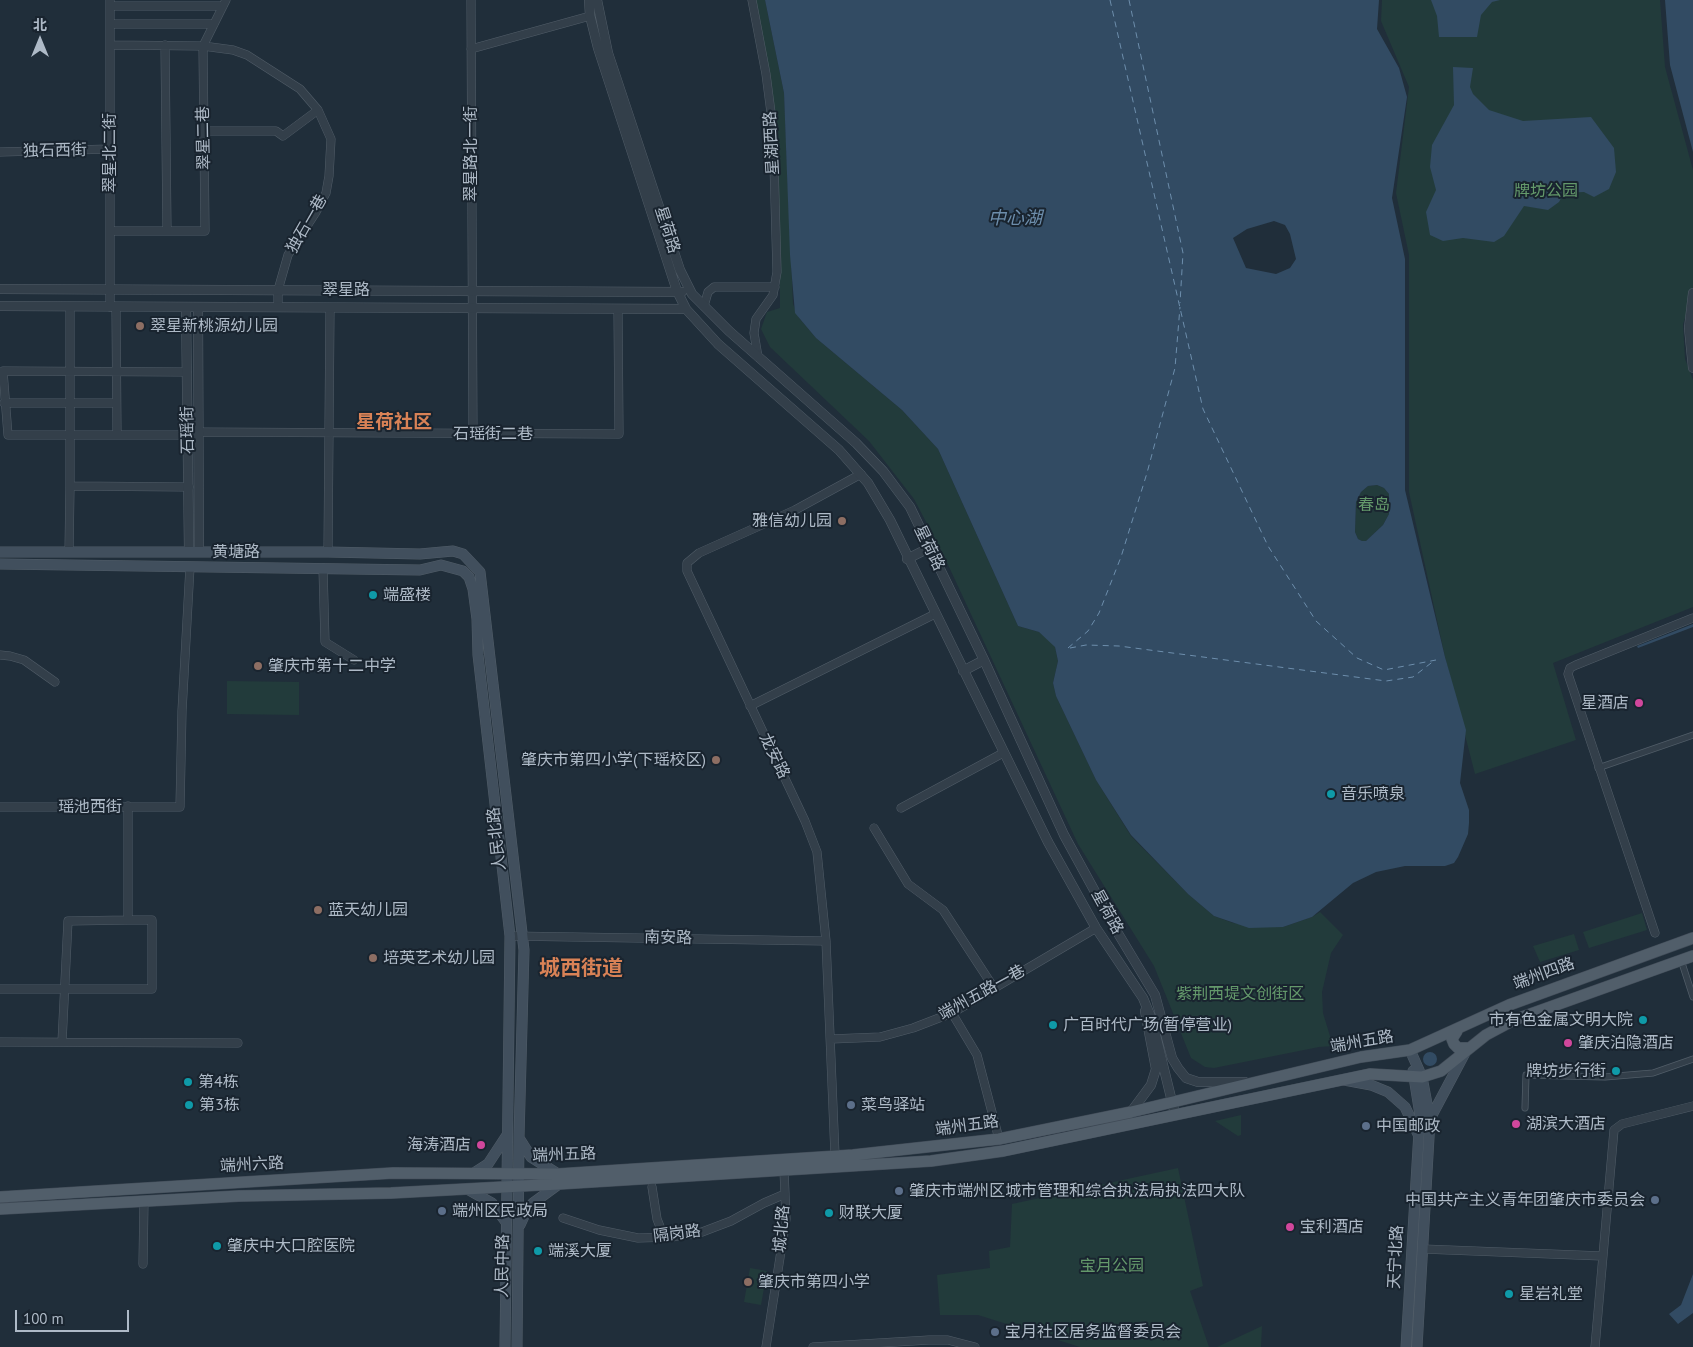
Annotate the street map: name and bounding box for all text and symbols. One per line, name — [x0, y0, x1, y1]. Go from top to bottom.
north arrow — [15, 15, 65, 65]
text: 北 — [33, 16, 47, 34]
street label: 翠星二巷 — [194, 106, 214, 170]
street label: 翠星路北一街 — [461, 106, 481, 202]
street label: 星湖西路 — [761, 111, 783, 175]
street label: 翠星北二街 — [100, 113, 120, 193]
street label: 独石西街 — [23, 141, 87, 161]
park label: 牌坊公园 — [1514, 181, 1578, 201]
street label: 独石一巷 — [283, 191, 331, 257]
street label: 星荷路 — [650, 204, 684, 256]
water label: 中心湖 — [988, 208, 1042, 230]
street label: 翠星路 — [322, 280, 370, 300]
place label: 翠星新桃源幼儿园 — [150, 316, 278, 336]
marker: 翠星新桃源幼儿园 — [134, 320, 146, 332]
street label: 石瑶街 — [178, 406, 198, 454]
district label: 星荷社区 — [356, 412, 432, 434]
street label: 石瑶街二巷 — [453, 424, 533, 444]
park label: 春岛 — [1358, 495, 1390, 515]
place label: 雅信幼儿园 — [752, 511, 832, 531]
marker: 雅信幼儿园 — [836, 515, 848, 527]
street label: 星荷路 — [910, 522, 948, 574]
street label: 黄塘路 — [212, 542, 260, 562]
place label: 端盛楼 — [383, 585, 431, 605]
marker: 端盛楼 — [367, 589, 379, 601]
place label: 肇庆市第十二中学 — [268, 656, 396, 676]
marker: 肇庆市第十二中学 — [252, 660, 264, 672]
place label: 星酒店 — [1581, 693, 1629, 713]
marker: 星酒店 — [1633, 697, 1645, 709]
street label: 龙安路 — [755, 730, 793, 782]
place label: 肇庆市第四小学(下瑶校区) — [521, 750, 706, 770]
marker: 肇庆市第四小学(下瑶校区) — [710, 754, 722, 766]
place label: 音乐喷泉 — [1341, 784, 1405, 804]
marker: 音乐喷泉 — [1325, 788, 1337, 800]
street label: 瑶池西街 — [58, 797, 122, 817]
street label: 人民北路 — [484, 806, 510, 872]
street label: 星荷路 — [1087, 886, 1127, 938]
place label: 蓝天幼儿园 — [328, 900, 408, 920]
marker: 蓝天幼儿园 — [312, 904, 324, 916]
street label: 南安路 — [644, 928, 692, 948]
place label: 培英艺术幼儿园 — [383, 948, 495, 968]
marker: 培英艺术幼儿园 — [367, 952, 379, 964]
street label: 端州四路 — [1511, 954, 1577, 994]
district label: 城西街道 — [539, 956, 623, 982]
street label: 端州五路一巷 — [935, 961, 1029, 1025]
park label: 紫荆西堤文创街区 — [1176, 984, 1304, 1004]
place label: 市有色金属文明大院 — [1489, 1010, 1633, 1030]
marker: 市有色金属文明大院 — [1637, 1014, 1649, 1026]
place label: 广百时代广场(暂停营业) — [1063, 1015, 1232, 1035]
marker: 广百时代广场(暂停营业) — [1047, 1019, 1059, 1031]
street label: 端州五路 — [1329, 1027, 1395, 1057]
place label: 肇庆泊隐酒店 — [1578, 1033, 1674, 1053]
marker: 肇庆泊隐酒店 — [1562, 1037, 1574, 1049]
place label: 牌坊步行街 — [1526, 1061, 1606, 1081]
marker: 牌坊步行街 — [1610, 1065, 1622, 1077]
place label: 第4栋 — [198, 1072, 239, 1092]
marker: 第4栋 — [182, 1076, 194, 1088]
place label: 第3栋 — [199, 1095, 240, 1115]
place label: 菜鸟驿站 — [861, 1095, 925, 1115]
marker: 第3栋 — [183, 1099, 195, 1111]
marker: 菜鸟驿站 — [845, 1099, 857, 1111]
street label: 端州五路 — [934, 1112, 1000, 1140]
place label: 湖滨大酒店 — [1526, 1114, 1606, 1134]
place label: 中国邮政 — [1376, 1116, 1440, 1136]
marker: 湖滨大酒店 — [1510, 1118, 1522, 1130]
marker: 中国邮政 — [1360, 1120, 1372, 1132]
place label: 海涛酒店 — [407, 1135, 471, 1155]
marker: 海涛酒店 — [475, 1139, 487, 1151]
street label: 端州五路 — [532, 1144, 596, 1166]
street label: 端州六路 — [220, 1154, 284, 1176]
place label: 肇庆市端州区城市管理和综合执法局执法四大队 — [909, 1181, 1245, 1201]
marker: 肇庆市端州区城市管理和综合执法局执法四大队 — [893, 1185, 905, 1197]
place label: 中国共产主义青年团肇庆市委员会 — [1405, 1190, 1645, 1210]
marker: 中国共产主义青年团肇庆市委员会 — [1649, 1194, 1661, 1206]
place label: 端州区民政局 — [452, 1201, 548, 1221]
place label: 财联大厦 — [839, 1203, 903, 1223]
street label: 城北路 — [770, 1204, 794, 1254]
marker: 端州区民政局 — [436, 1205, 448, 1217]
marker: 财联大厦 — [823, 1207, 835, 1219]
place label: 宝利酒店 — [1300, 1217, 1364, 1237]
marker: 宝利酒店 — [1284, 1221, 1296, 1233]
street label: 隔岗路 — [652, 1222, 702, 1246]
street label: 天宁北路 — [1385, 1225, 1407, 1289]
street label: 人民中路 — [493, 1234, 513, 1298]
place label: 肇庆中大口腔医院 — [227, 1236, 355, 1256]
marker: 肇庆中大口腔医院 — [211, 1240, 223, 1252]
place label: 端溪大厦 — [548, 1241, 612, 1261]
marker: 端溪大厦 — [532, 1245, 544, 1257]
park label: 宝月公园 — [1080, 1256, 1144, 1276]
place label: 肇庆市第四小学 — [758, 1272, 870, 1292]
marker: 肇庆市第四小学 — [742, 1276, 754, 1288]
place label: 星岩礼堂 — [1519, 1284, 1583, 1304]
marker: 星岩礼堂 — [1503, 1288, 1515, 1300]
scale bar — [18, 1300, 131, 1332]
text: 100 m — [23, 1309, 64, 1328]
place label: 宝月社区居务监督委员会 — [1005, 1322, 1181, 1342]
marker: 宝月社区居务监督委员会 — [989, 1326, 1001, 1338]

